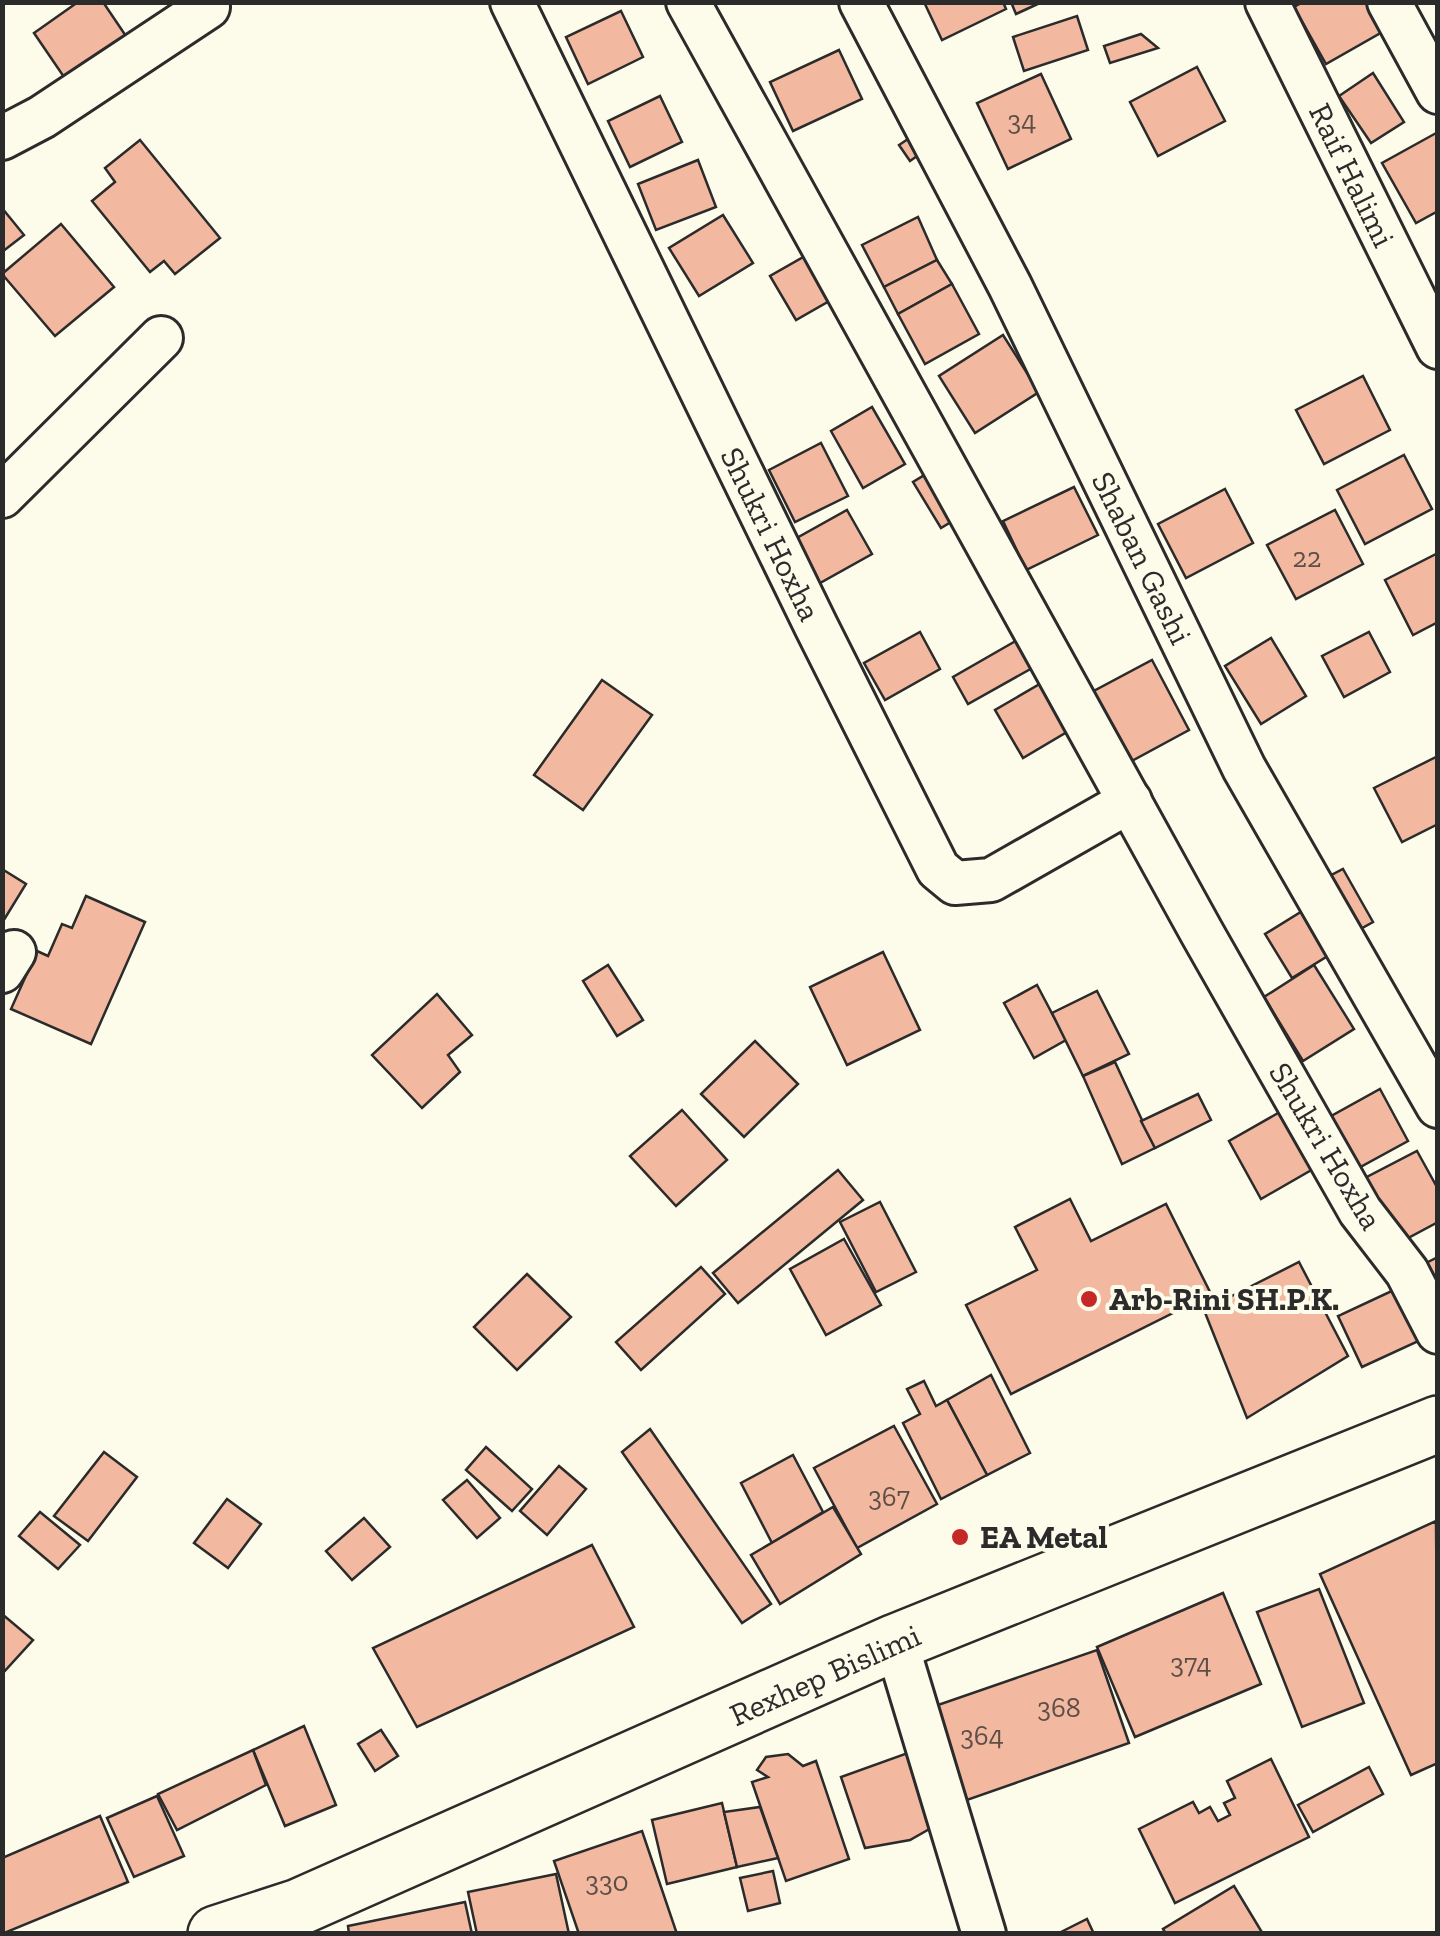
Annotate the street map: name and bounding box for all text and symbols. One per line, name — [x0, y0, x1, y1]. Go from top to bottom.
street label: Raif Halimi — [1301, 97, 1403, 253]
house number: 34 — [1008, 104, 1036, 137]
street label: Shukri Hoxha — [713, 441, 829, 627]
street label: Shaban Gashi — [1084, 466, 1200, 650]
house number: 22 — [1293, 541, 1321, 574]
street label: Shukri Hoxha — [1261, 1056, 1391, 1236]
place label: Arb-Rini SH.P.K. — [1109, 1280, 1339, 1318]
marker: Arb-Rini SH.P.K. — [1078, 1288, 1100, 1310]
house number: 367 — [868, 1480, 910, 1513]
place label: EA Metal — [980, 1518, 1108, 1556]
marker: EA Metal — [949, 1526, 971, 1548]
street label: Rexhep Bislimi — [724, 1616, 926, 1734]
house number: 374 — [1170, 1647, 1212, 1680]
house number: 368 — [1037, 1691, 1081, 1724]
house number: 364 — [960, 1719, 1004, 1752]
house number: 330 — [585, 1865, 629, 1898]

